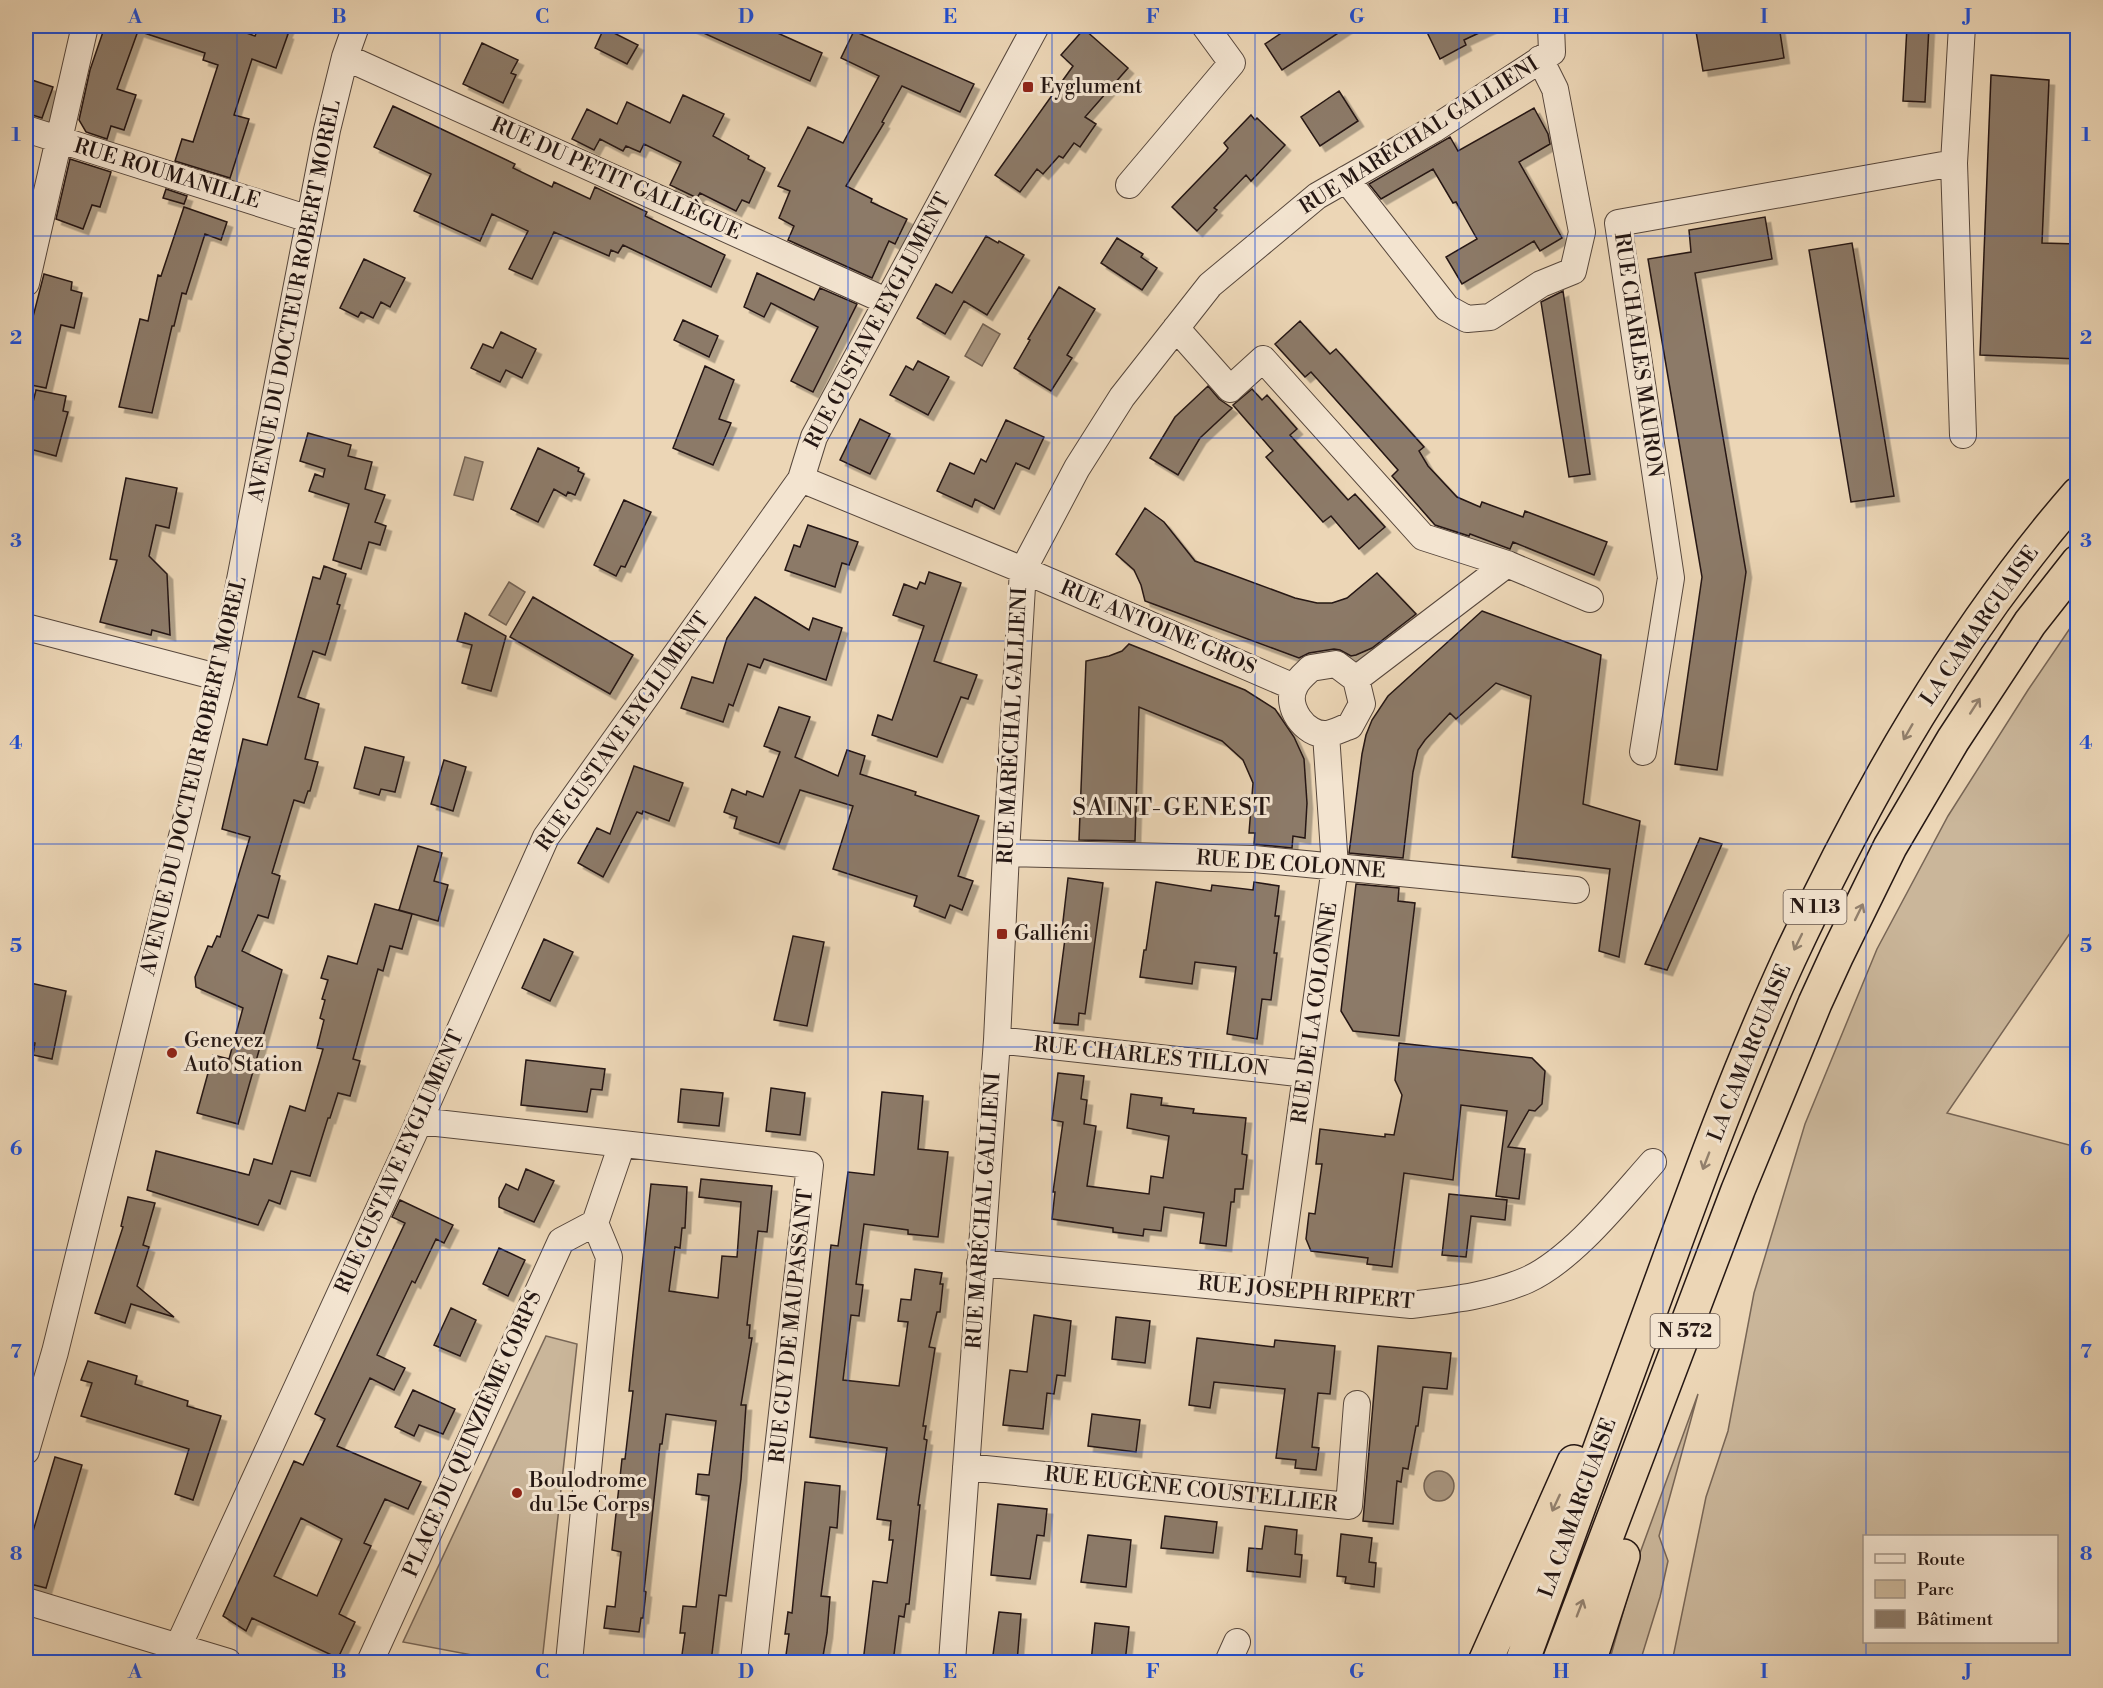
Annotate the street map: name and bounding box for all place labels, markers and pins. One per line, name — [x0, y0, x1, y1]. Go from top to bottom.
place label: Eyglument — [1040, 74, 1143, 100]
marker: Eyglument — [1021, 80, 1035, 94]
place label: Galliéni — [1014, 921, 1090, 947]
marker: Galliéni — [995, 927, 1009, 941]
place label: Genevez Auto Station — [183, 1028, 303, 1078]
marker: Genevez Auto Station — [165, 1046, 179, 1060]
place label: Boulodrome du 15e Corps — [528, 1468, 650, 1518]
marker: Boulodrome du 15e Corps — [510, 1486, 524, 1500]

